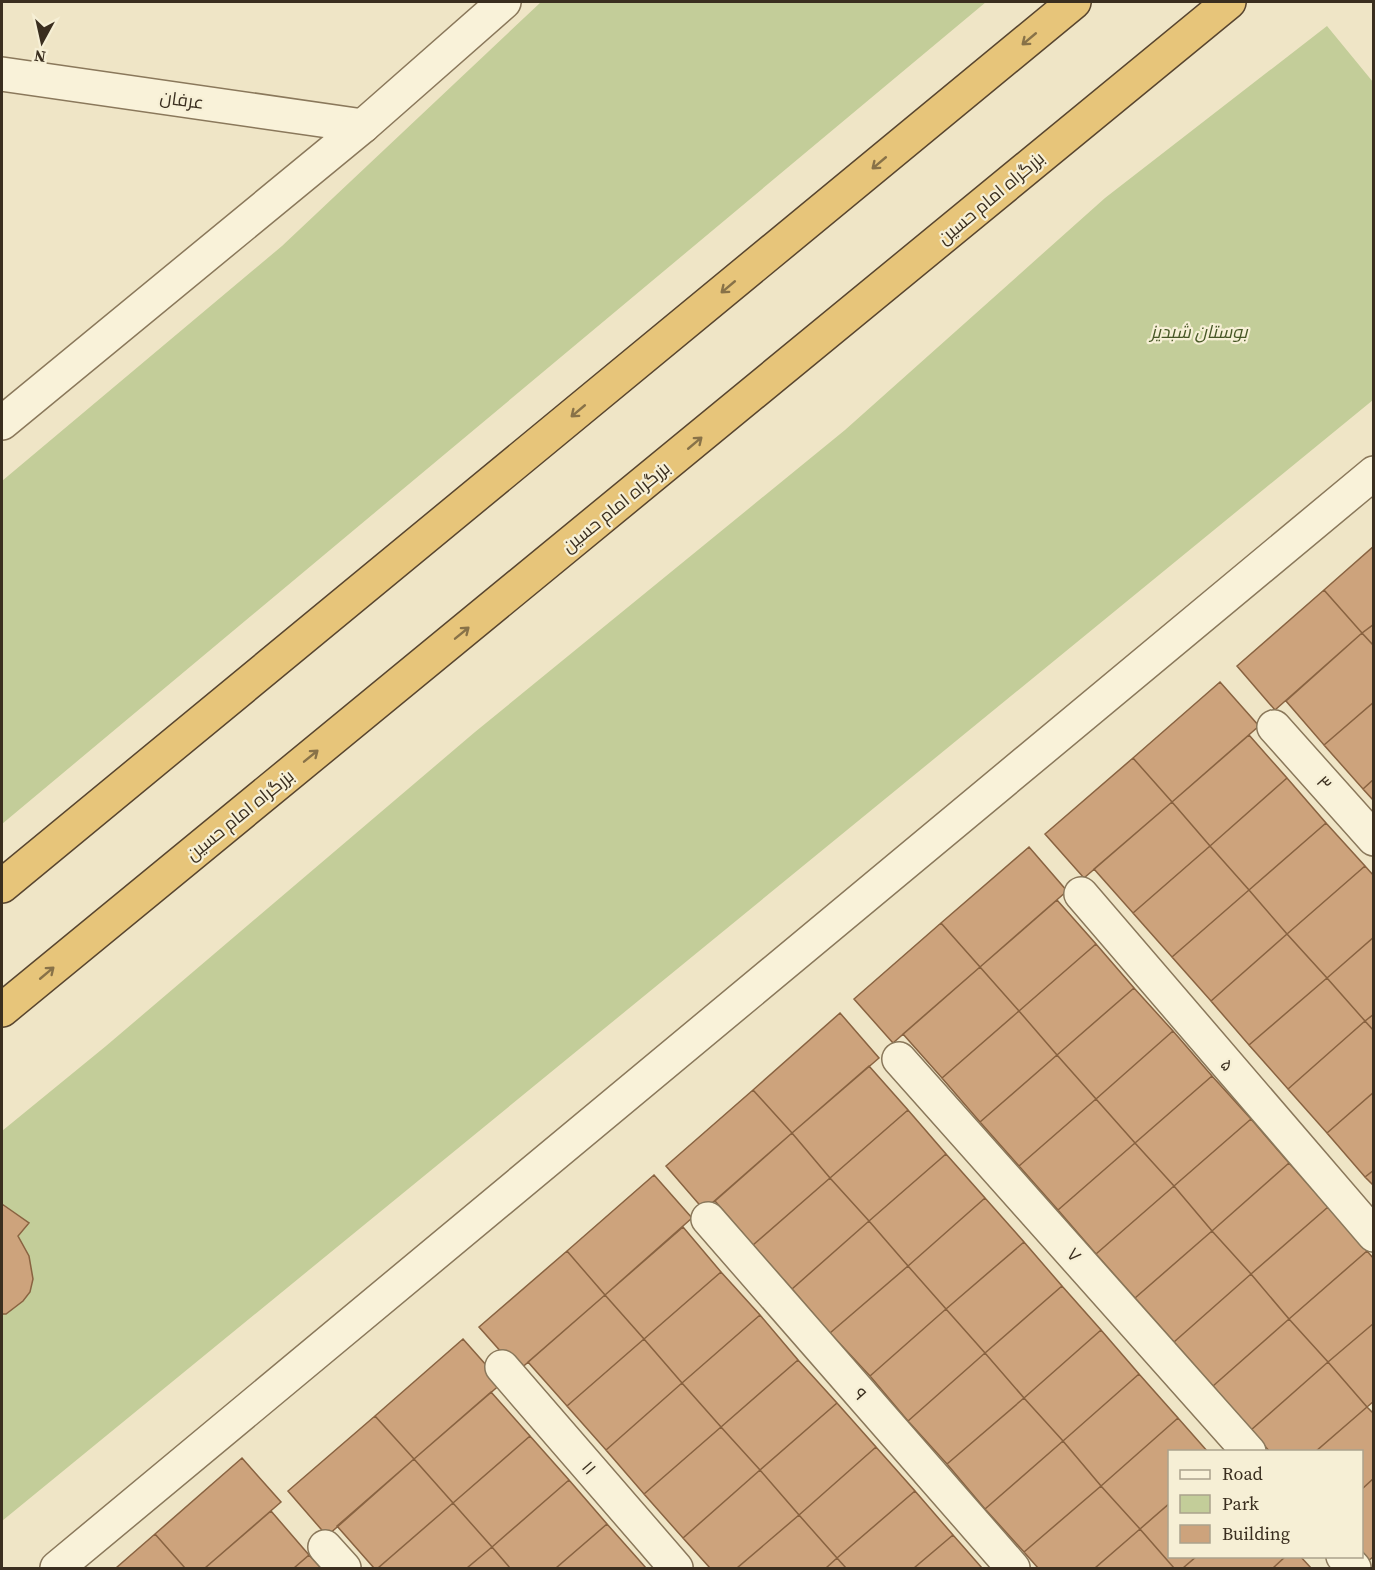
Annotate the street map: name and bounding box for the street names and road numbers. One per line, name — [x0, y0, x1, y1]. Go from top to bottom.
street label: عرفان — [158, 84, 206, 115]
street label: بزرگراه امام حسین — [932, 145, 1049, 250]
street label: بزرگراه امام حسین — [556, 455, 675, 558]
street label: بزرگراه امام حسین — [180, 763, 299, 866]
street label: ۳ — [1311, 770, 1338, 796]
street label: ۵ — [1215, 1053, 1240, 1077]
street label: ۷ — [1061, 1242, 1087, 1267]
street label: ۹ — [848, 1382, 873, 1405]
street label: ۱۱ — [576, 1455, 602, 1480]

